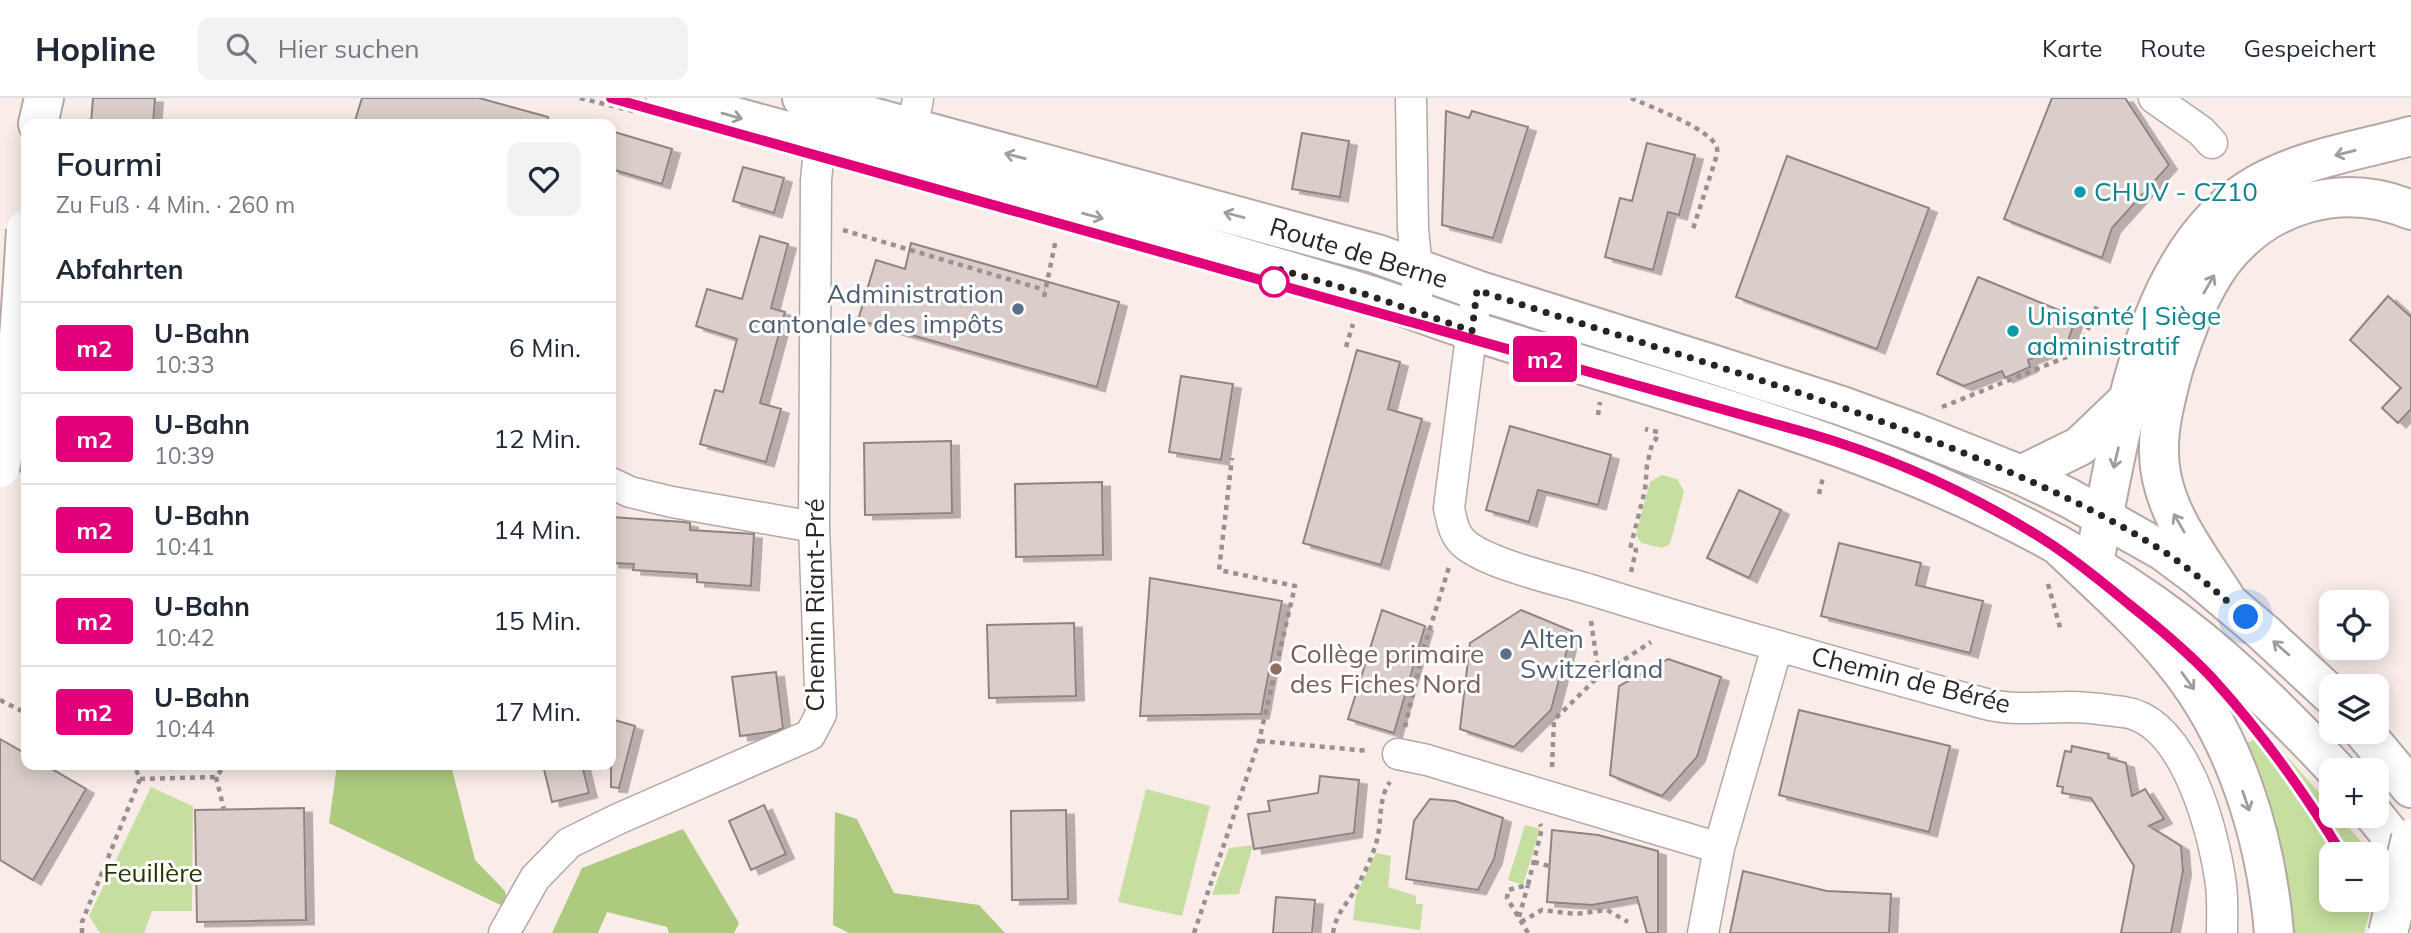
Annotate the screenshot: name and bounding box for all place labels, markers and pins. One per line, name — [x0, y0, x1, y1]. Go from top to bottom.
place label: CHUV - CZ10 — [2094, 175, 2258, 208]
marker: CHUV - CZ10 — [2072, 184, 2088, 200]
unlabelled marker — [1259, 267, 1289, 297]
place label: Administration cantonale des impôts — [748, 277, 1004, 340]
place label: Unisanté | Siège administratif — [2027, 299, 2221, 362]
marker: Administration cantonale des impôts — [1010, 301, 1026, 317]
marker: Unisanté | Siège administratif — [2005, 323, 2021, 339]
place label: Alten Switzerland — [1520, 622, 1663, 685]
place label: Collège primaire des Fiches Nord — [1290, 637, 1484, 700]
marker: Alten Switzerland — [1498, 646, 1514, 662]
marker: Collège primaire des Fiches Nord — [1268, 661, 1284, 677]

